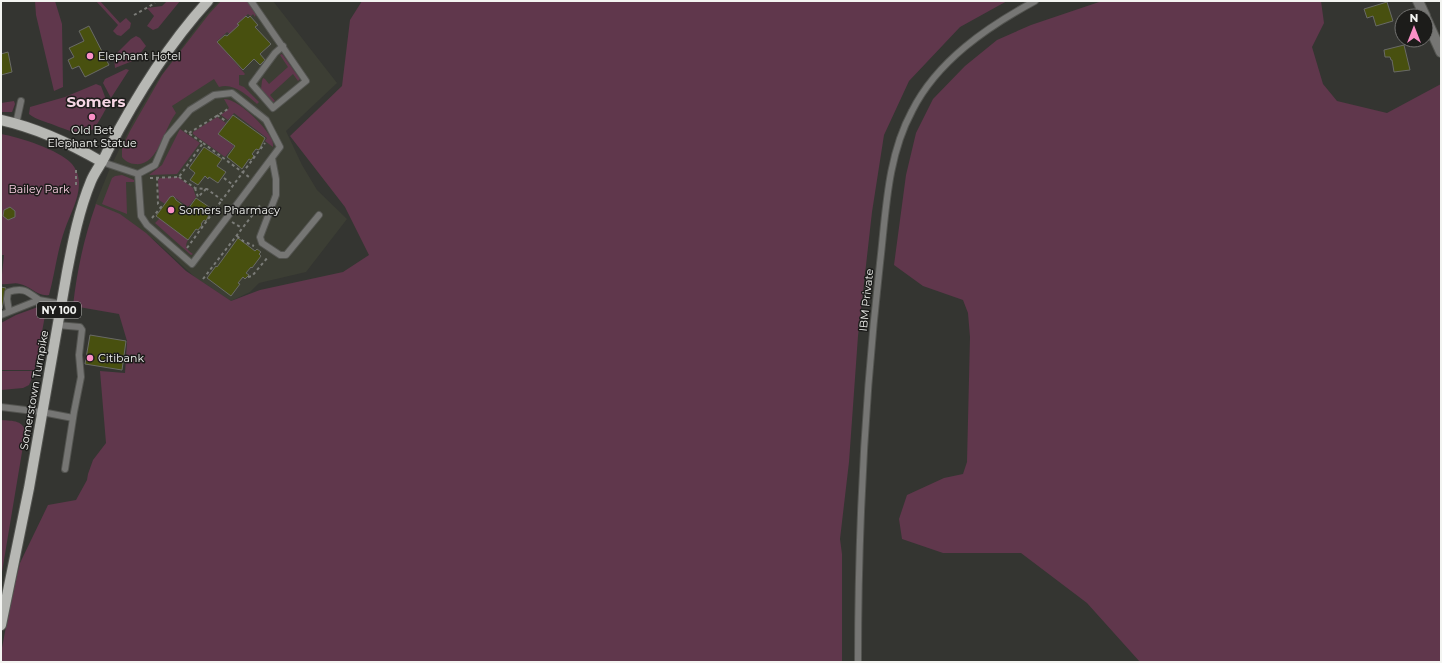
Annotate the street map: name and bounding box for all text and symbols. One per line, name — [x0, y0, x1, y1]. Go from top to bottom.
north arrow — [1394, 8, 1434, 48]
text: N — [1410, 11, 1418, 25]
place label: Elephant Hotel — [98, 49, 181, 63]
marker: Elephant Hotel — [85, 51, 95, 61]
district label: Somers — [66, 92, 126, 111]
marker: Old Bet Elephant Statue — [87, 112, 97, 122]
place label: Old Bet Elephant Statue — [47, 123, 137, 150]
park label: Bailey Park — [8, 182, 70, 196]
place label: Somers Pharmacy — [179, 203, 280, 217]
marker: Somers Pharmacy — [166, 205, 176, 215]
street label: IBM Private — [856, 268, 876, 332]
road number: NY 100 — [37, 302, 81, 318]
street label: Somerstown Turnpike — [17, 329, 51, 451]
place label: Citibank — [98, 351, 144, 365]
marker: Citibank — [85, 353, 95, 363]

